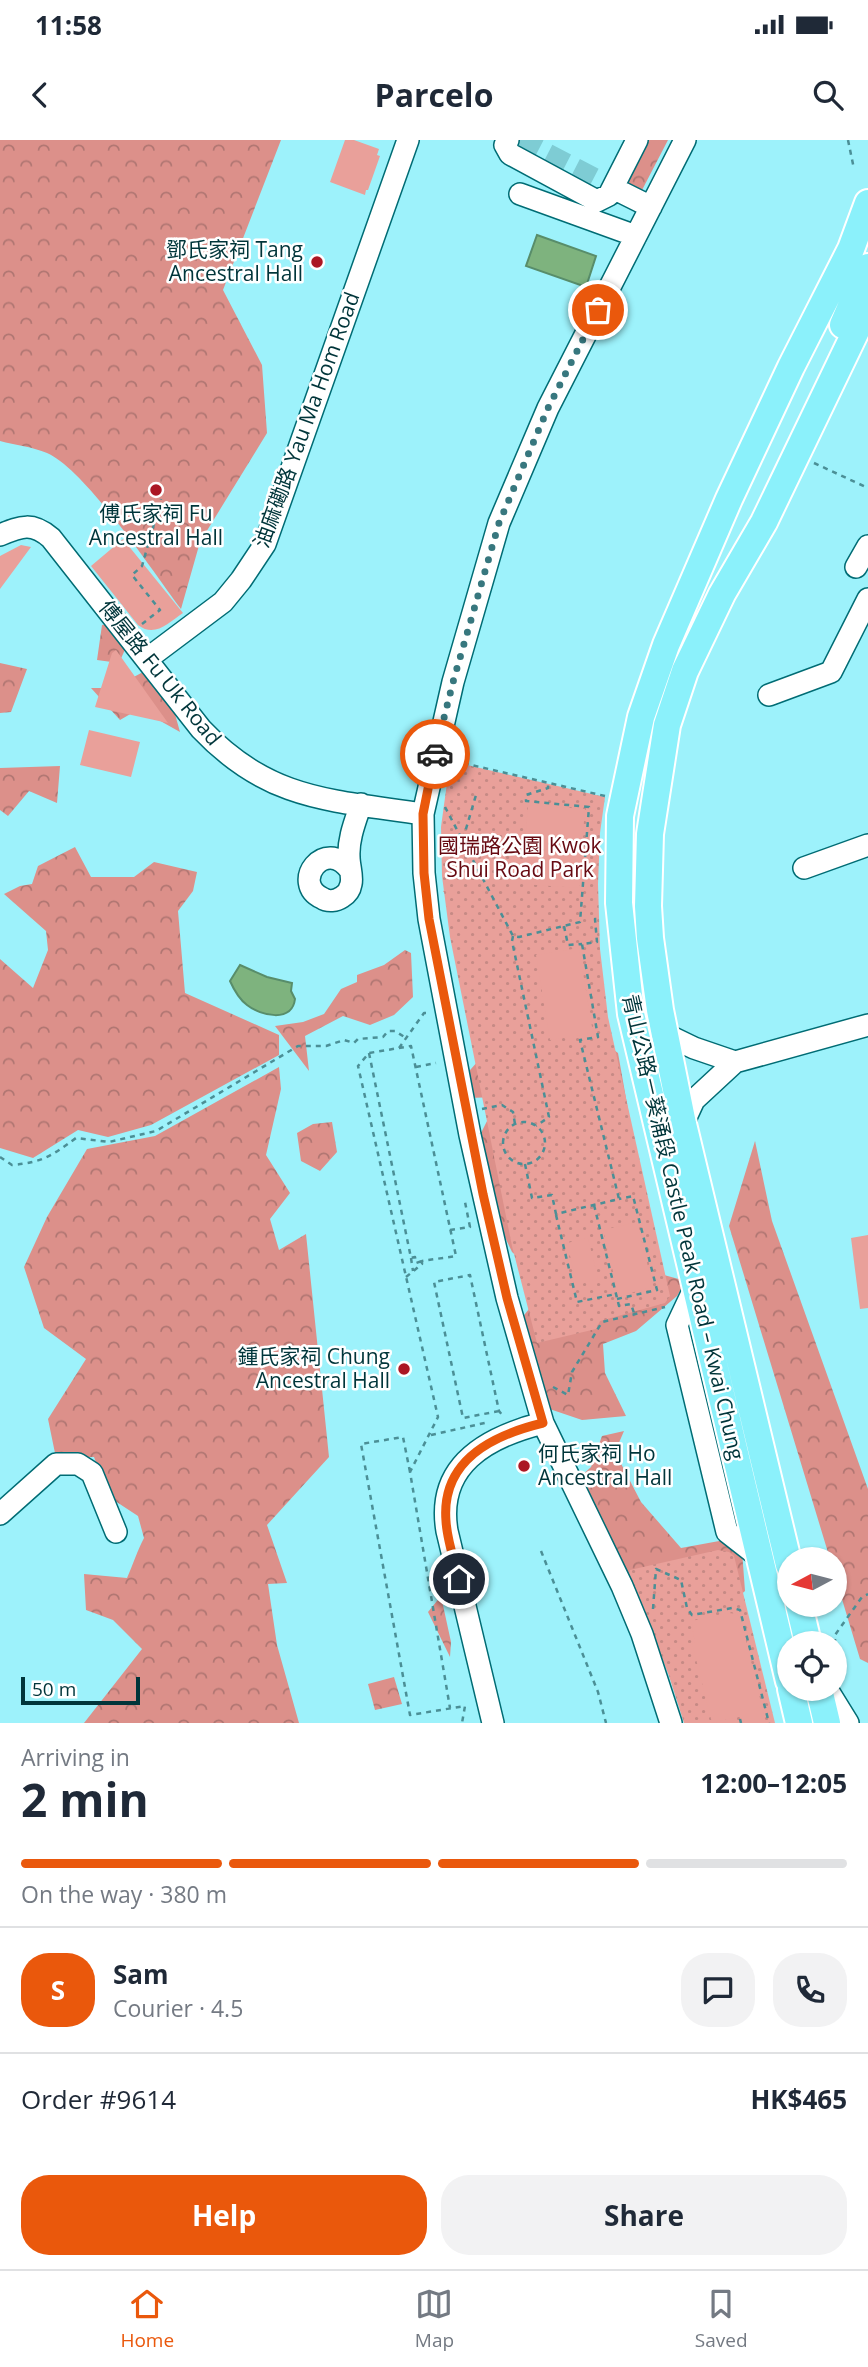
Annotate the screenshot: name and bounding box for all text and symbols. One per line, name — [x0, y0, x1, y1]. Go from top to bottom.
text: 11:58 — [35, 7, 102, 43]
text: Parcelo — [375, 73, 493, 116]
icon: back — [21, 76, 59, 114]
icon: search — [809, 76, 847, 114]
place label: 鄧氏家祠 Tang Ancestral Hall — [166, 235, 303, 287]
marker: 鄧氏家祠 Tang Ancestral Hall — [309, 254, 325, 270]
pin — [568, 280, 628, 340]
street label: 油麻磡路 Yau Ma Hom Road — [247, 288, 365, 551]
icon: bag — [579, 291, 617, 329]
marker: 傅氏家祠 Fu Ancestral Hall — [148, 482, 164, 498]
place label: 傅氏家祠 Fu Ancestral Hall — [89, 499, 223, 551]
street label: 傅屋路 Fu Uk Road — [93, 594, 228, 751]
courier — [400, 719, 470, 789]
icon: car — [416, 735, 454, 773]
park label: 國瑞路公園 Kwok Shui Road Park — [438, 831, 602, 883]
street label: 青山公路－葵涌段 Castle Peak Road – Kwai Chung — [617, 991, 751, 1462]
place label: 鍾氏家祠 Chung Ancestral Hall — [237, 1342, 390, 1394]
marker: 鍾氏家祠 Chung Ancestral Hall — [396, 1361, 412, 1377]
place label: 何氏家祠 Ho Ancestral Hall — [538, 1439, 672, 1491]
marker: 何氏家祠 Ho Ancestral Hall — [516, 1458, 532, 1474]
north arrow — [777, 1547, 847, 1617]
map controls — [777, 1547, 847, 1701]
pin — [429, 1549, 489, 1609]
icon: home — [440, 1560, 478, 1598]
button: locate — [777, 1631, 847, 1701]
scale bar — [21, 1674, 140, 1706]
text: 50 m — [32, 1676, 76, 1702]
text: Arriving in — [21, 1741, 130, 1773]
text: 12:00–12:05 — [700, 1765, 847, 1801]
text: 2 min — [21, 1768, 149, 1830]
text: On the way · 380 m — [21, 1878, 227, 1910]
button: chat — [681, 1953, 755, 2027]
button: phone — [773, 1953, 847, 2027]
text: Sam — [113, 1956, 169, 1992]
text: S — [51, 1972, 65, 2008]
text: Courier · 4.5 — [113, 1992, 243, 2024]
text: Order #9614 — [21, 2081, 176, 2117]
text: HK$465 — [750, 2081, 847, 2117]
button: Help — [21, 2175, 427, 2255]
button: Share — [441, 2175, 847, 2255]
tab: Home — [120, 2285, 174, 2353]
tab: Map — [415, 2285, 454, 2353]
tab: Saved — [695, 2285, 748, 2353]

